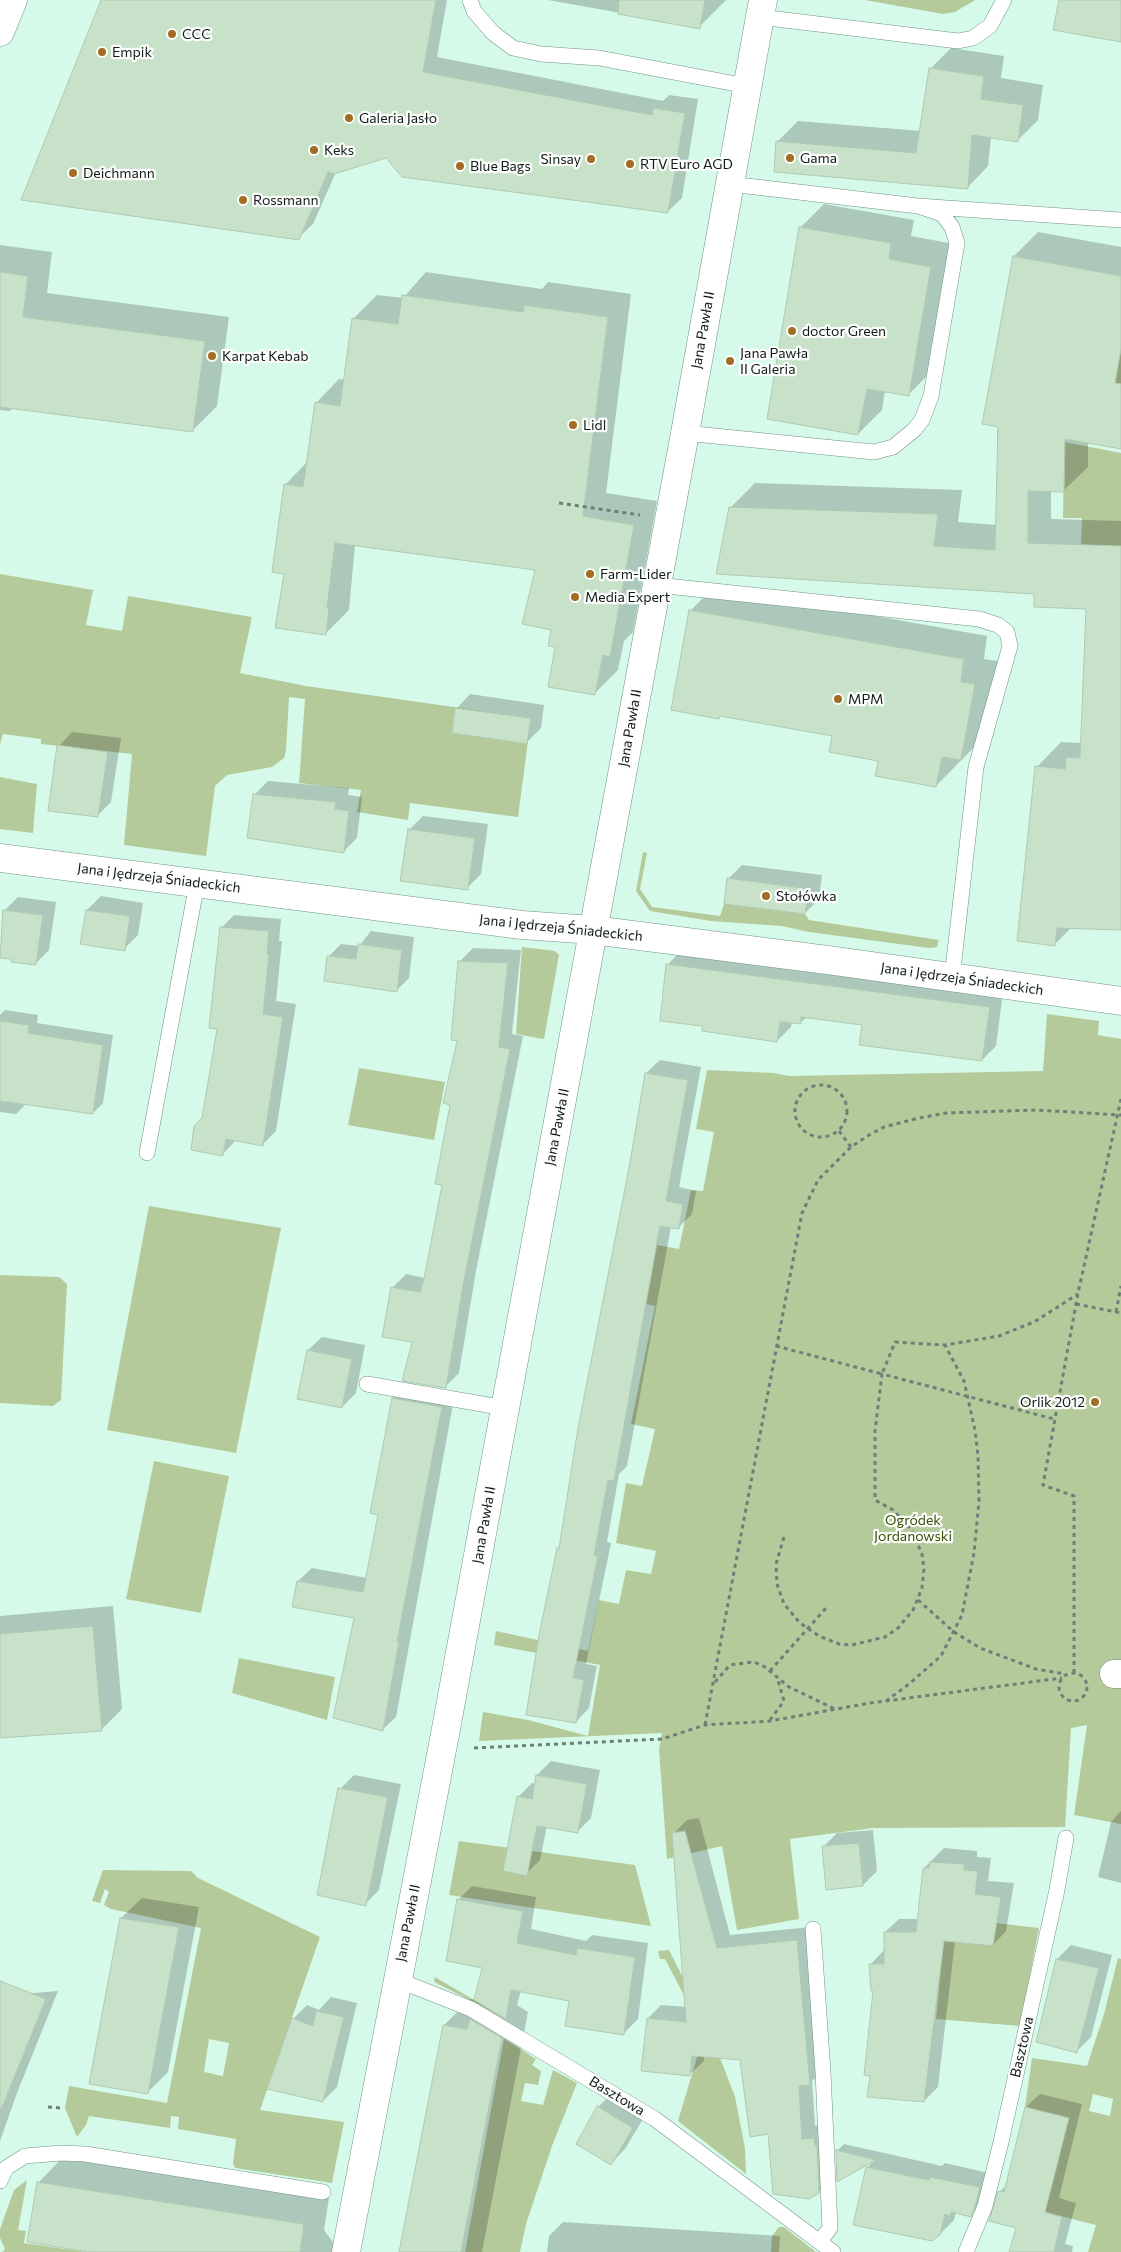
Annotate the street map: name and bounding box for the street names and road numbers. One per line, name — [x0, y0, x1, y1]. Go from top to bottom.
street label: Jana Pawła II — [688, 290, 718, 370]
street label: Jana Pawła II — [615, 688, 645, 768]
street label: Jana i Jędrzeja Śniadeckich — [76, 860, 242, 896]
street label: Jana i Jędrzeja Śniadeckich — [478, 911, 644, 945]
street label: Jana i Jędrzeja Śniadeckich — [879, 959, 1045, 999]
street label: Jana Pawła II — [541, 1087, 573, 1167]
street label: Jana Pawła II — [469, 1485, 499, 1565]
street label: Jana Pawła II — [392, 1883, 424, 1963]
street label: Basztowa — [1007, 2015, 1037, 2079]
street label: Basztowa — [586, 2073, 648, 2119]

